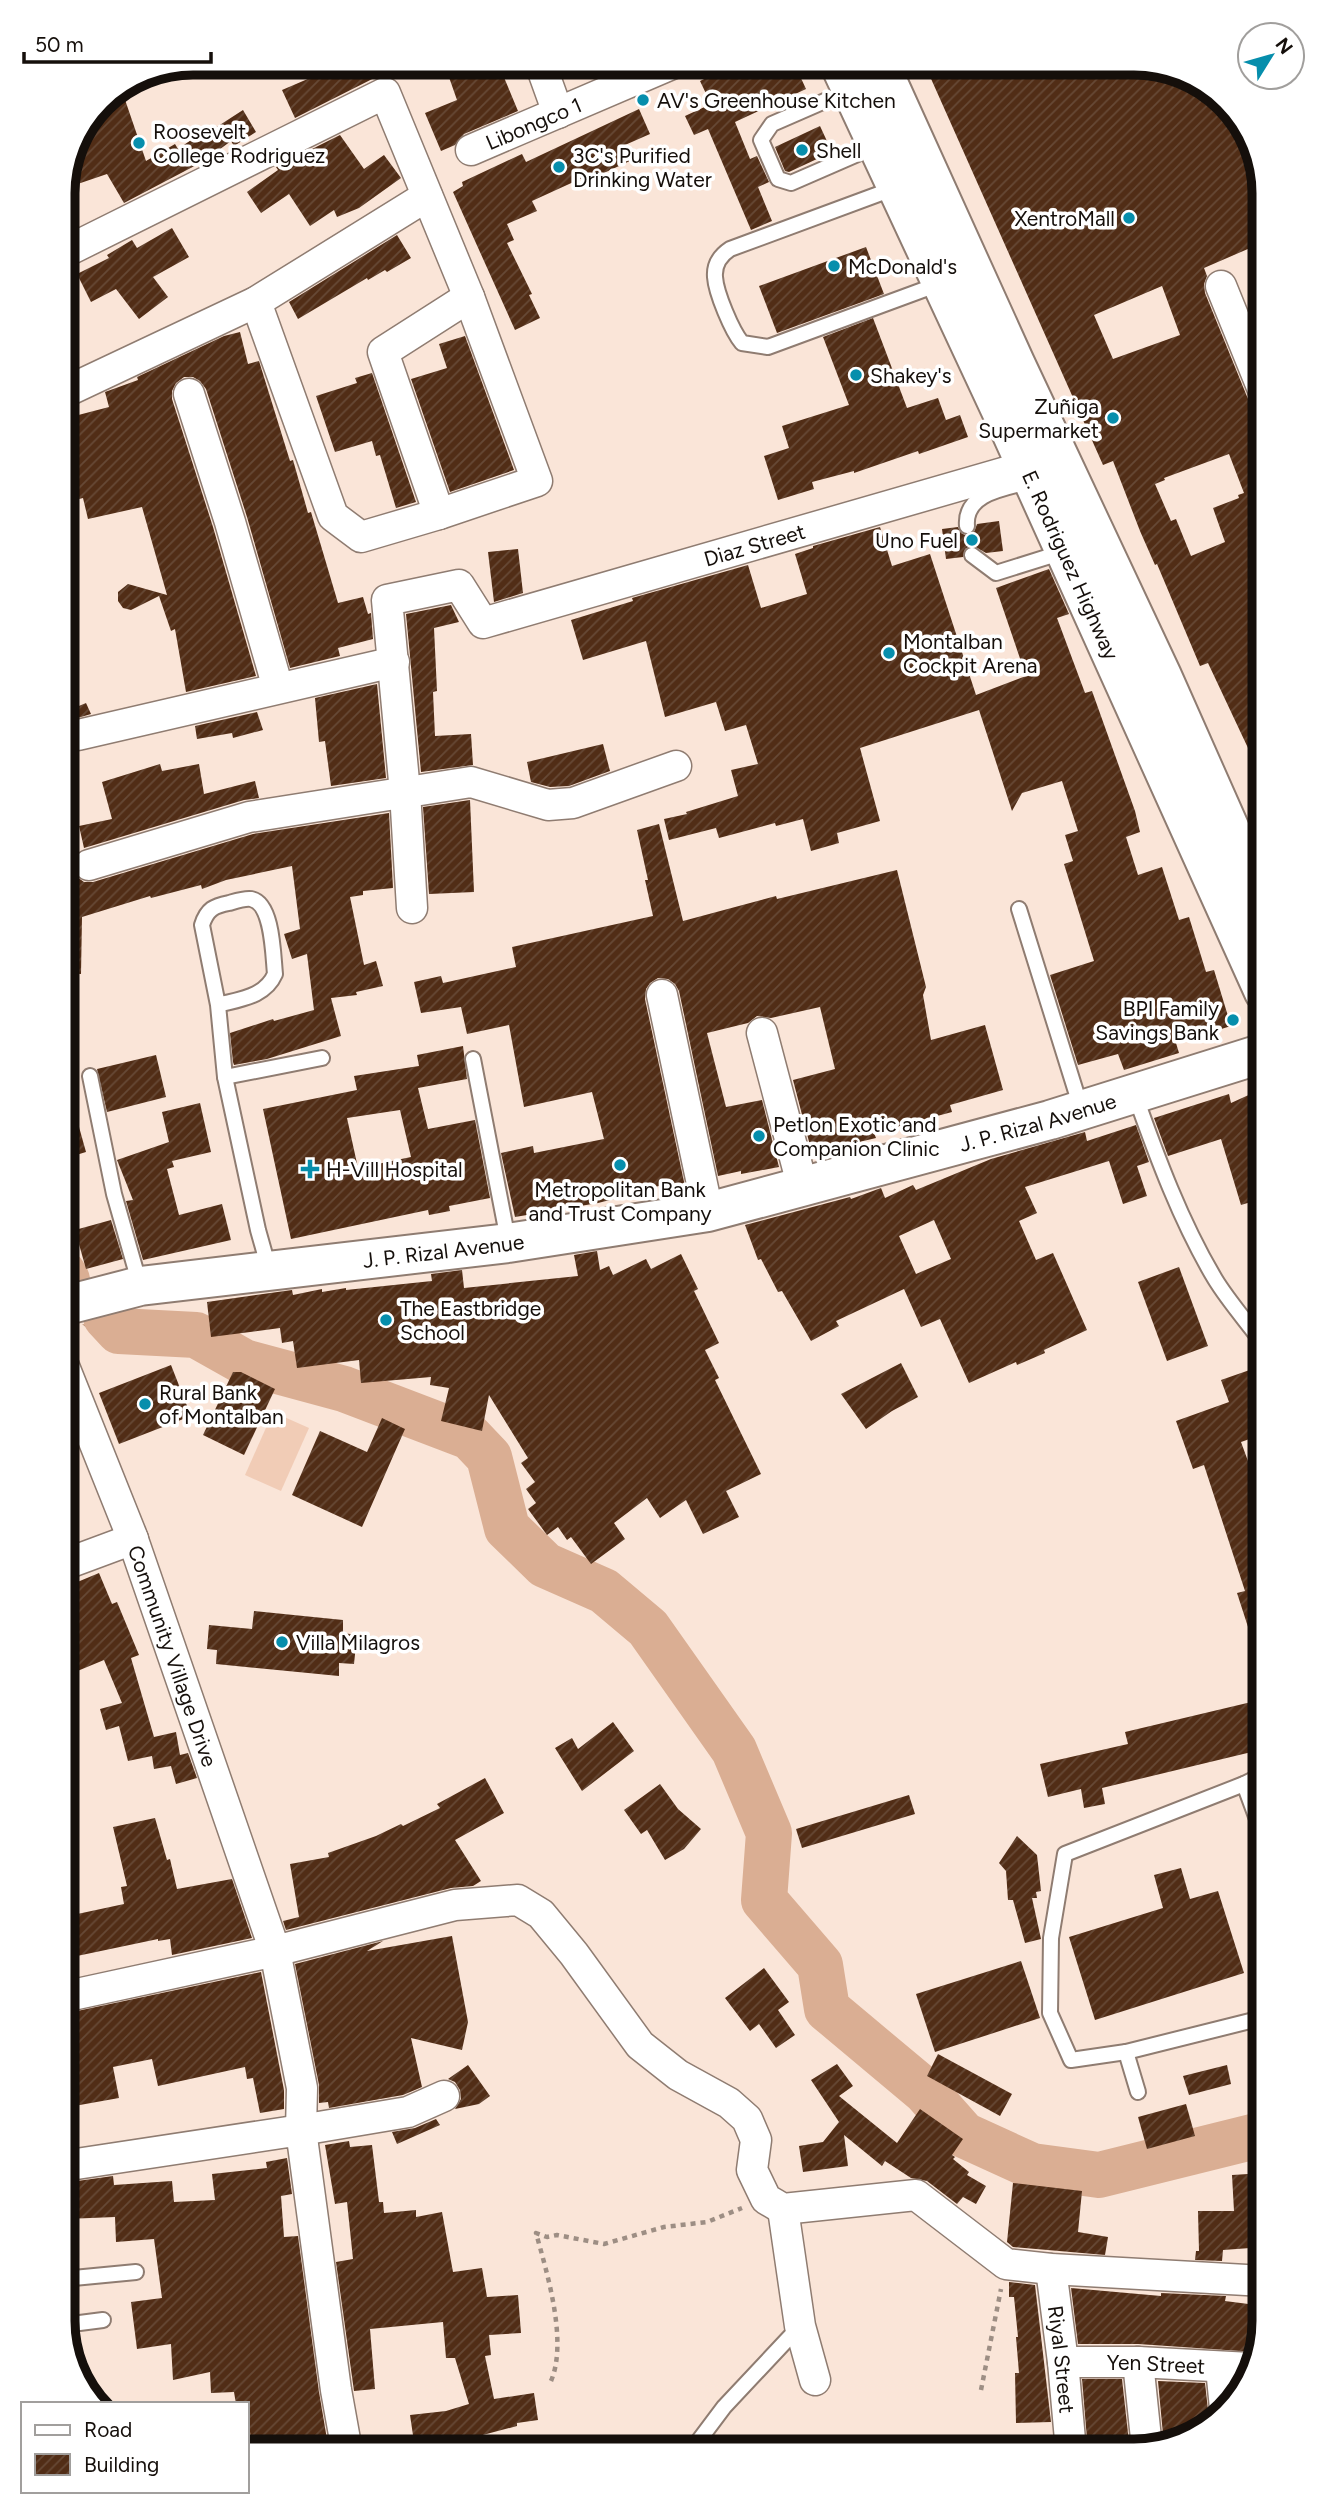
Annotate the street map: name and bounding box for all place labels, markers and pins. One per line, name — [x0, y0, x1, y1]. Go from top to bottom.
place label: AV's Greenhouse Kitchen — [657, 88, 896, 113]
marker: AV's Greenhouse Kitchen — [635, 92, 651, 108]
place label: Roosevelt College Rodriguez — [153, 119, 325, 168]
marker: Roosevelt College Rodriguez — [131, 135, 147, 151]
place label: Shell — [816, 138, 861, 163]
marker: Shell — [794, 142, 810, 158]
place label: 3C's Purified Drinking Water — [573, 143, 712, 192]
marker: 3C's Purified Drinking Water — [551, 159, 567, 175]
place label: XentroMall — [1014, 206, 1115, 231]
marker: XentroMall — [1121, 210, 1137, 226]
place label: McDonald's — [848, 254, 957, 279]
marker: McDonald's — [826, 258, 842, 274]
place label: Shakey's — [870, 363, 952, 388]
marker: Shakey's — [848, 367, 864, 383]
place label: Zuñiga Supermarket — [978, 394, 1099, 443]
marker: Zuñiga Supermarket — [1105, 410, 1121, 426]
place label: Uno Fuel — [875, 528, 958, 553]
marker: Uno Fuel — [964, 532, 980, 548]
place label: Montalban Cockpit Arena — [903, 629, 1037, 678]
marker: Montalban Cockpit Arena — [881, 645, 897, 661]
place label: BPI Family Savings Bank — [1095, 996, 1220, 1045]
marker: BPI Family Savings Bank — [1225, 1012, 1241, 1028]
place label: Petlon Exotic and Companion Clinic — [773, 1112, 940, 1161]
marker: Petlon Exotic and Companion Clinic — [751, 1128, 767, 1144]
place label: H-Vill Hospital — [326, 1157, 463, 1182]
marker: Metropolitan Bank and Trust Company — [612, 1157, 628, 1173]
marker: H-Vill Hospital — [300, 1159, 320, 1179]
place label: Metropolitan Bank and Trust Company — [528, 1177, 712, 1226]
place label: The Eastbridge School — [400, 1296, 541, 1345]
marker: The Eastbridge School — [378, 1312, 394, 1328]
place label: Rural Bank of Montalban — [159, 1380, 284, 1429]
marker: Rural Bank of Montalban — [137, 1396, 153, 1412]
place label: Villa Milagros — [296, 1630, 420, 1655]
marker: Villa Milagros — [274, 1634, 290, 1650]

